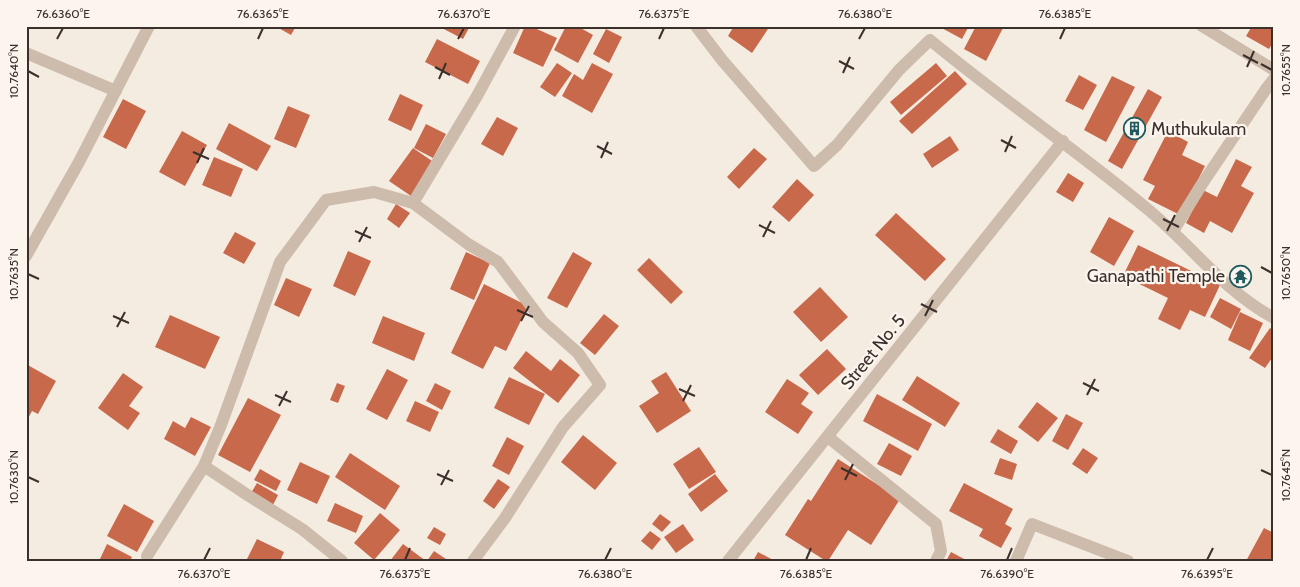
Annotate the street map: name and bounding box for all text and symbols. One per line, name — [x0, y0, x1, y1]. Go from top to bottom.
text: 76.6360°E — [36, 6, 90, 21]
text: 76.6365°E — [237, 6, 289, 21]
text: 76.6370°E — [438, 6, 491, 21]
text: 76.6375°E — [638, 6, 690, 21]
text: 76.6380°E — [838, 6, 892, 21]
text: 76.6385°E — [1039, 6, 1091, 21]
text: 10.7640°N — [6, 44, 21, 98]
text: 10.7655°N — [1278, 44, 1293, 96]
building icon: Muthukulam — [1123, 117, 1147, 141]
place label: Muthukulam — [1151, 118, 1246, 140]
text: 10.7650°N — [1278, 246, 1293, 300]
text: 10.7635°N — [6, 248, 21, 300]
temple icon: Ganapathi Temple — [1229, 264, 1253, 288]
place label: Ganapathi Temple — [1087, 265, 1225, 287]
street label: Street No. 5 — [836, 310, 910, 394]
text: 10.7645°N — [1278, 449, 1293, 501]
text: 10.7630°N — [6, 450, 21, 504]
text: 76.6370°E — [178, 566, 231, 581]
text: 76.6375°E — [379, 566, 431, 581]
text: 76.6380°E — [578, 566, 632, 581]
text: 76.6385°E — [780, 566, 832, 581]
text: 76.6390°E — [980, 566, 1034, 581]
text: 76.6395°E — [1181, 566, 1233, 581]

